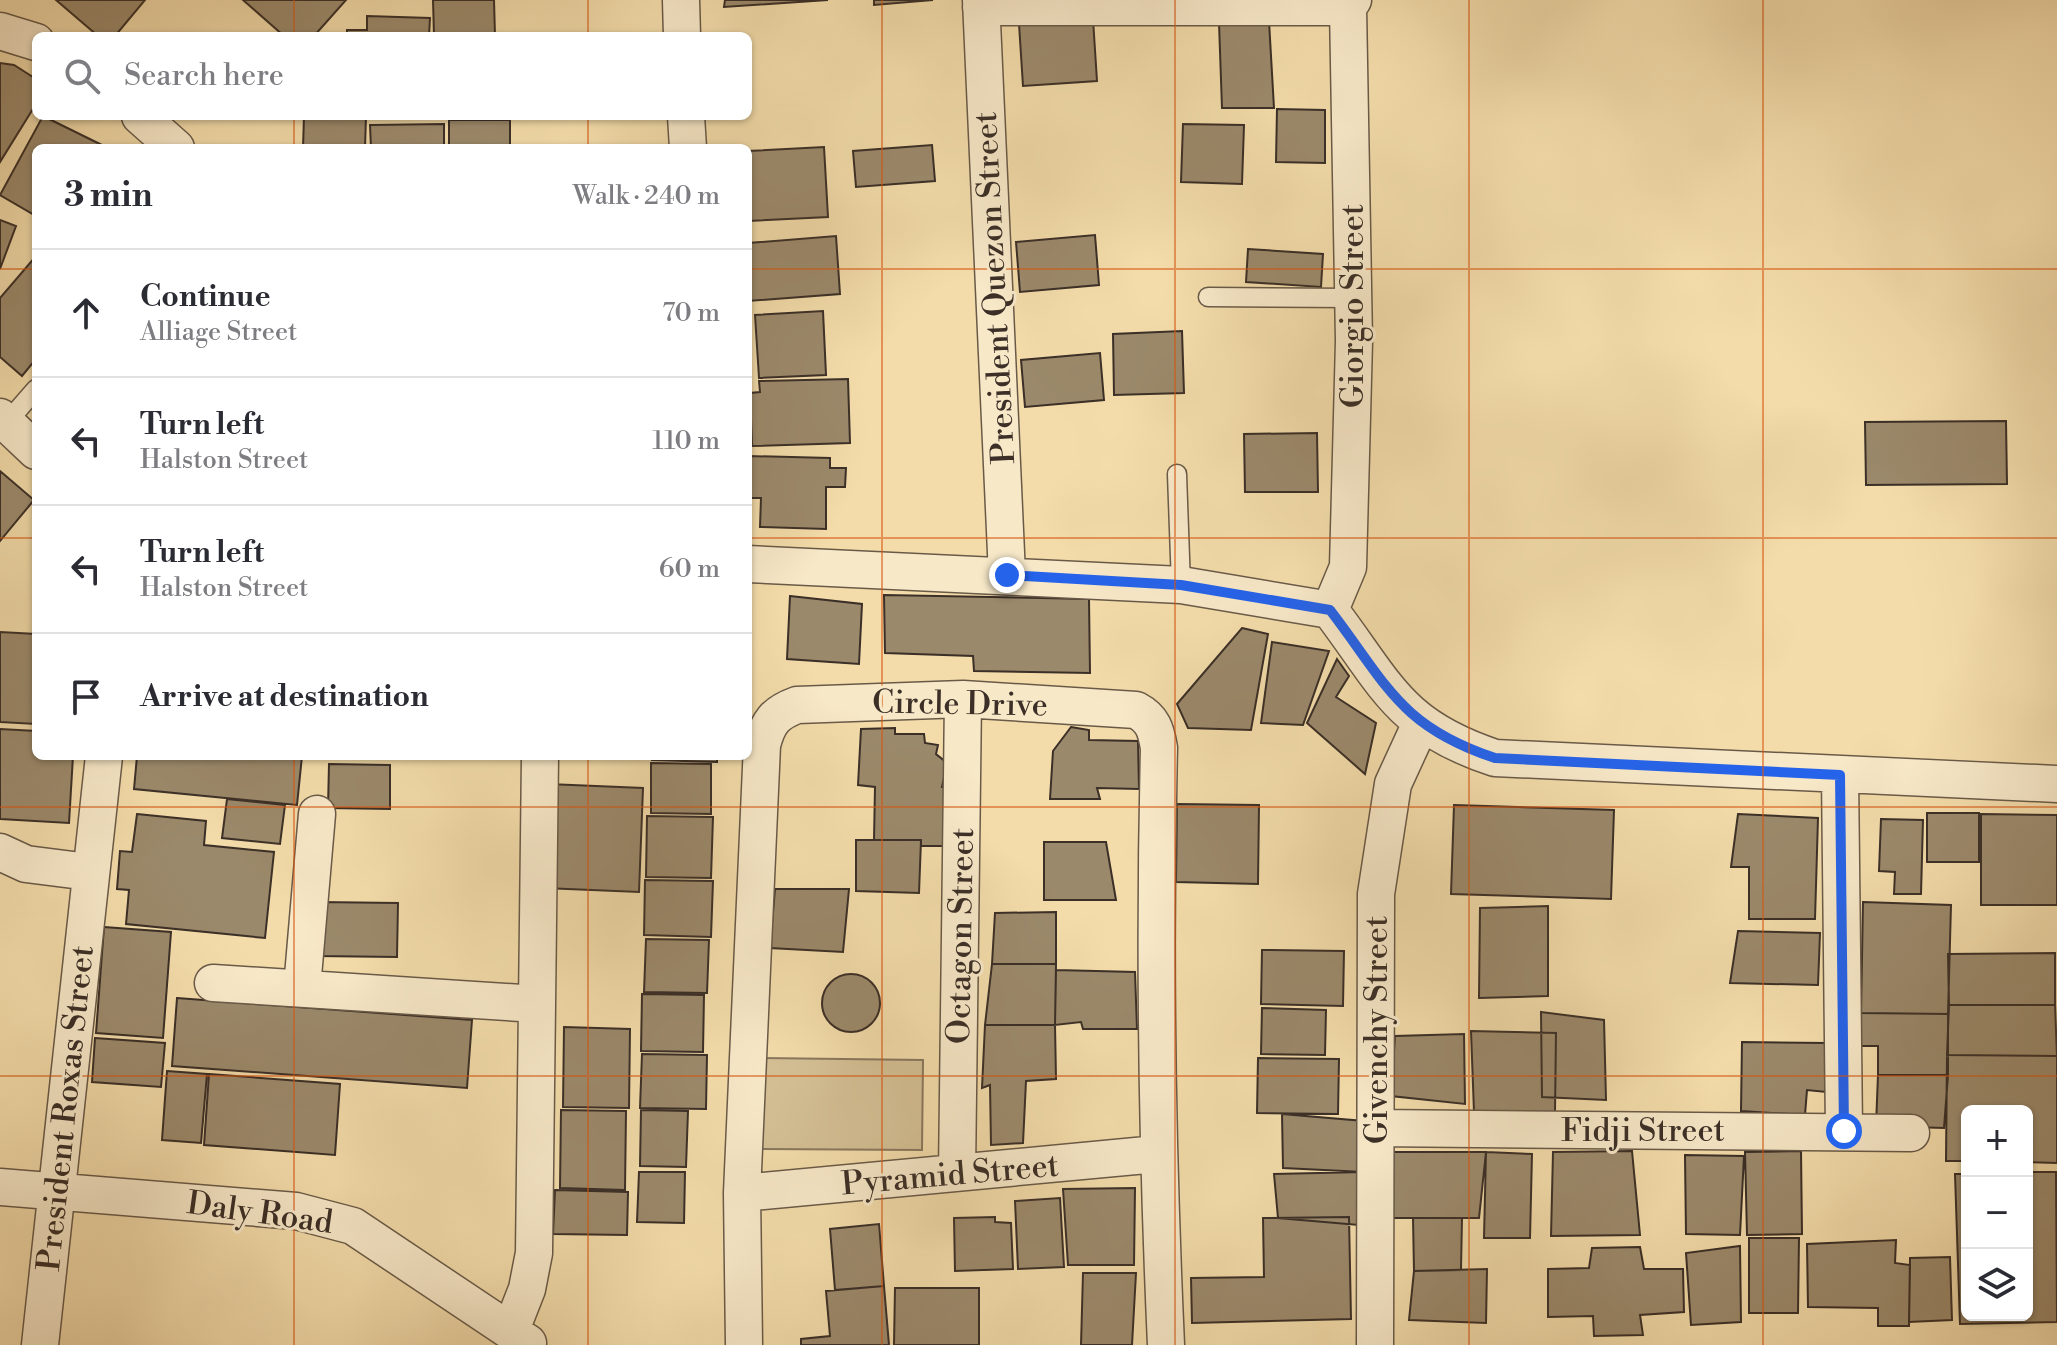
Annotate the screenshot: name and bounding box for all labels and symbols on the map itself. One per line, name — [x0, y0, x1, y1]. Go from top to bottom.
street label: President Quezon Street — [966, 111, 1024, 465]
street label: Giorgio Street — [1333, 204, 1373, 408]
route end — [989, 557, 1025, 593]
street label: Circle Drive — [872, 682, 1048, 726]
street label: Octagon Street — [939, 828, 983, 1045]
street label: Givenchy Street — [1357, 916, 1397, 1144]
street label: President Roxas Street — [29, 943, 103, 1273]
street label: Fidji Street — [1561, 1111, 1725, 1151]
route start — [1826, 1113, 1862, 1149]
street label: Pyramid Street — [840, 1146, 1060, 1204]
street label: Daly Road — [184, 1183, 335, 1243]

